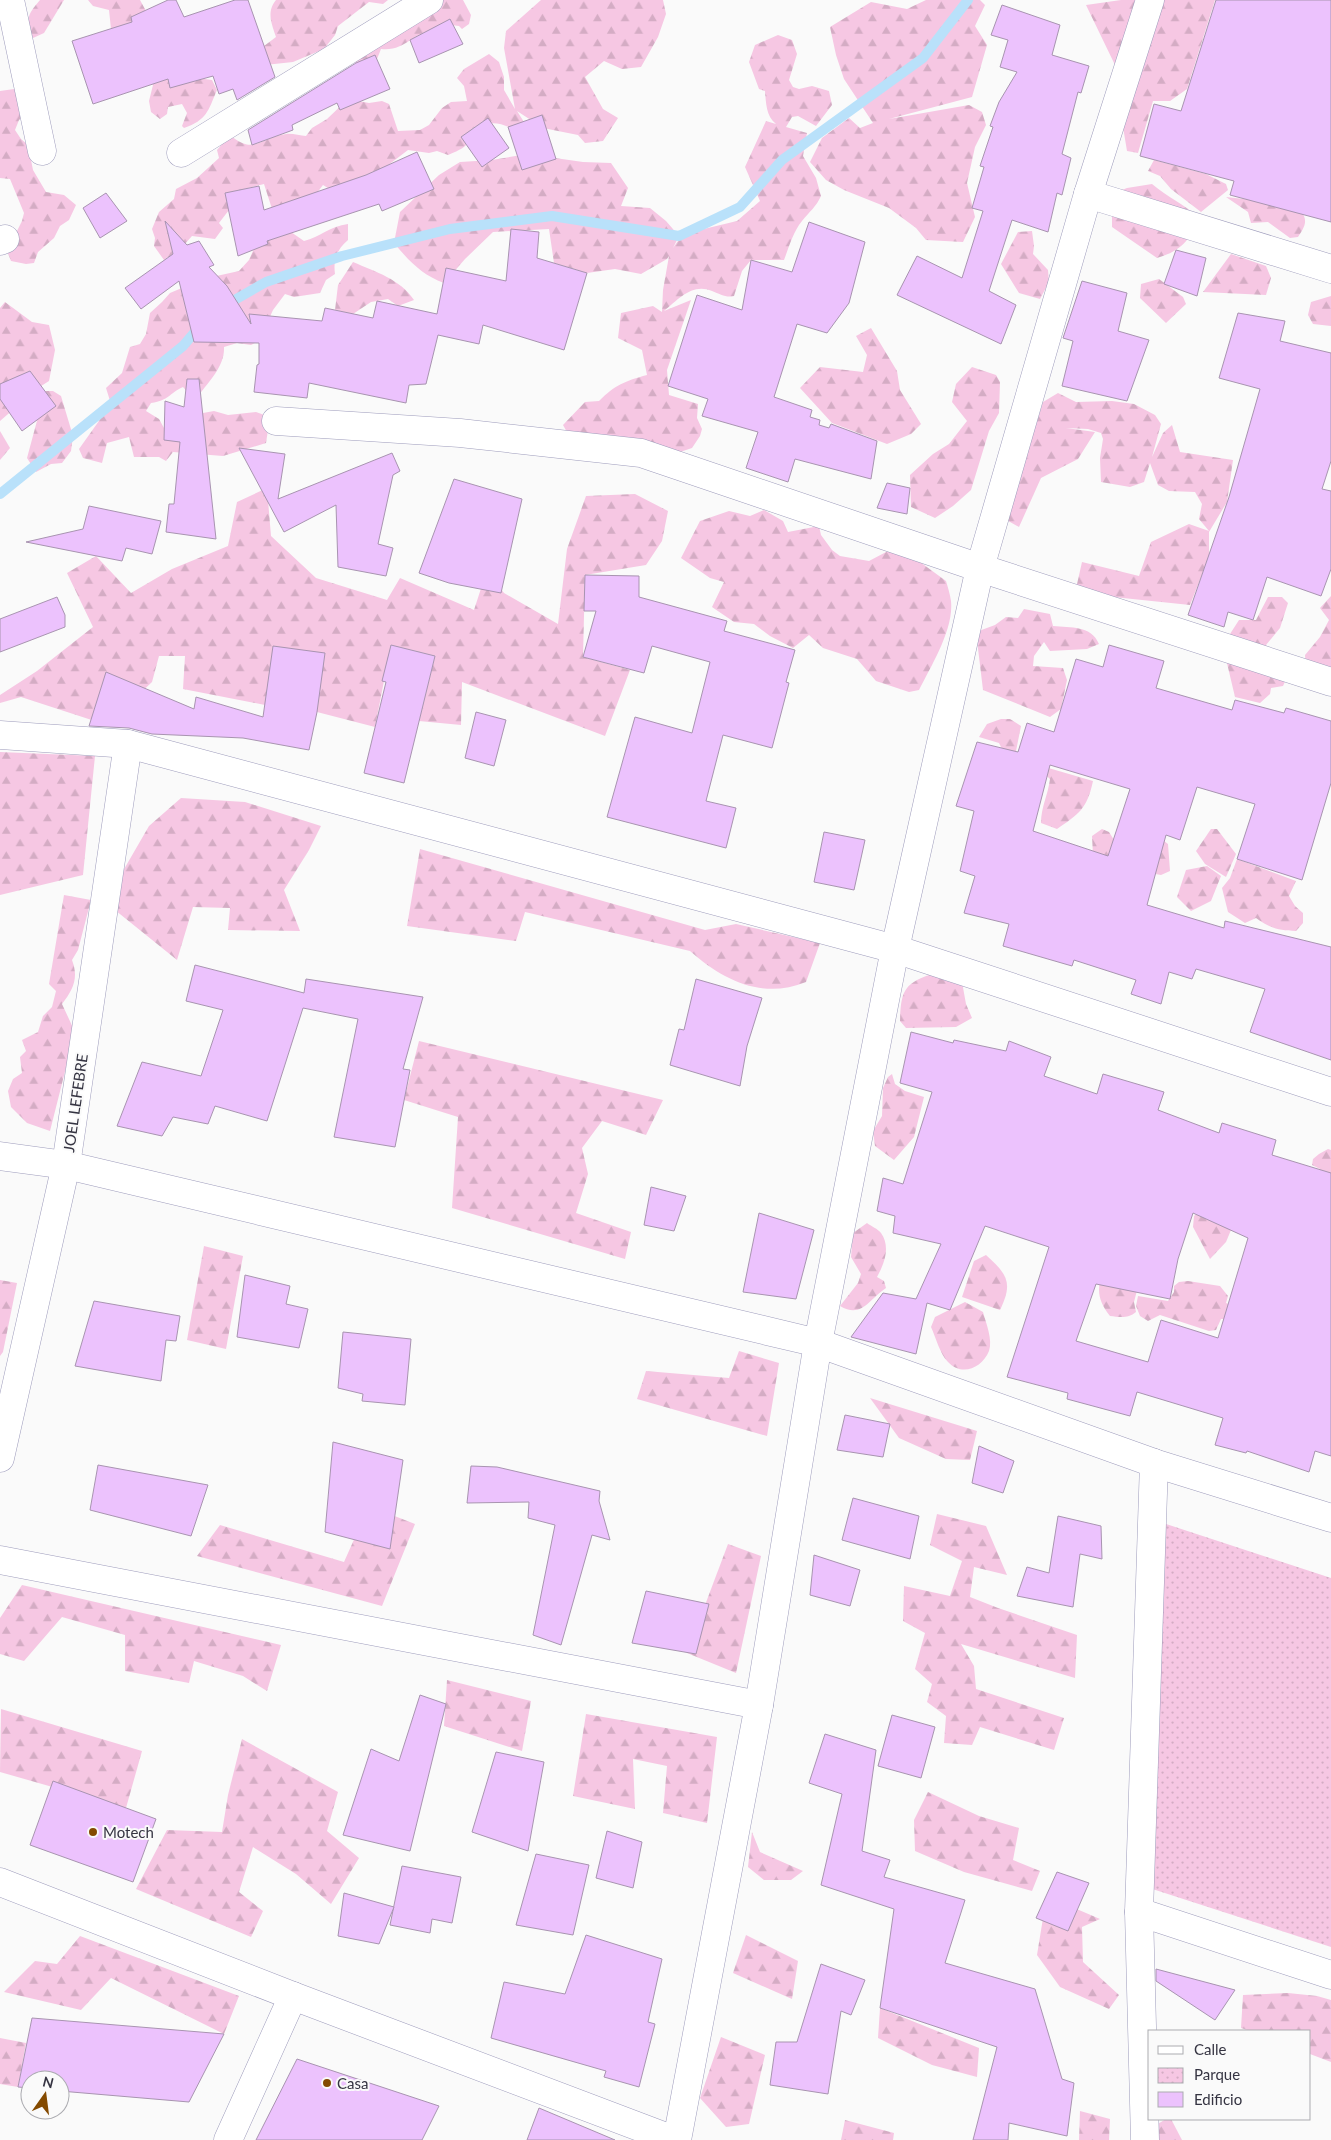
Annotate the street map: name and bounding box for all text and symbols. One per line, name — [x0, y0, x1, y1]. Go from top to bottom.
street label: JOEL LEFEBRE — [59, 1053, 91, 1153]
place label: Motech — [103, 1823, 154, 1841]
marker: Motech — [87, 1826, 99, 1838]
legend — [1148, 2030, 1311, 2120]
text: Calle — [1194, 2040, 1227, 2058]
text: Parque — [1194, 2065, 1240, 2083]
north arrow — [20, 2070, 70, 2120]
text: N — [41, 2072, 56, 2091]
place label: Casa — [337, 2074, 368, 2092]
marker: Casa — [321, 2077, 333, 2089]
text: Edificio — [1194, 2090, 1242, 2108]

